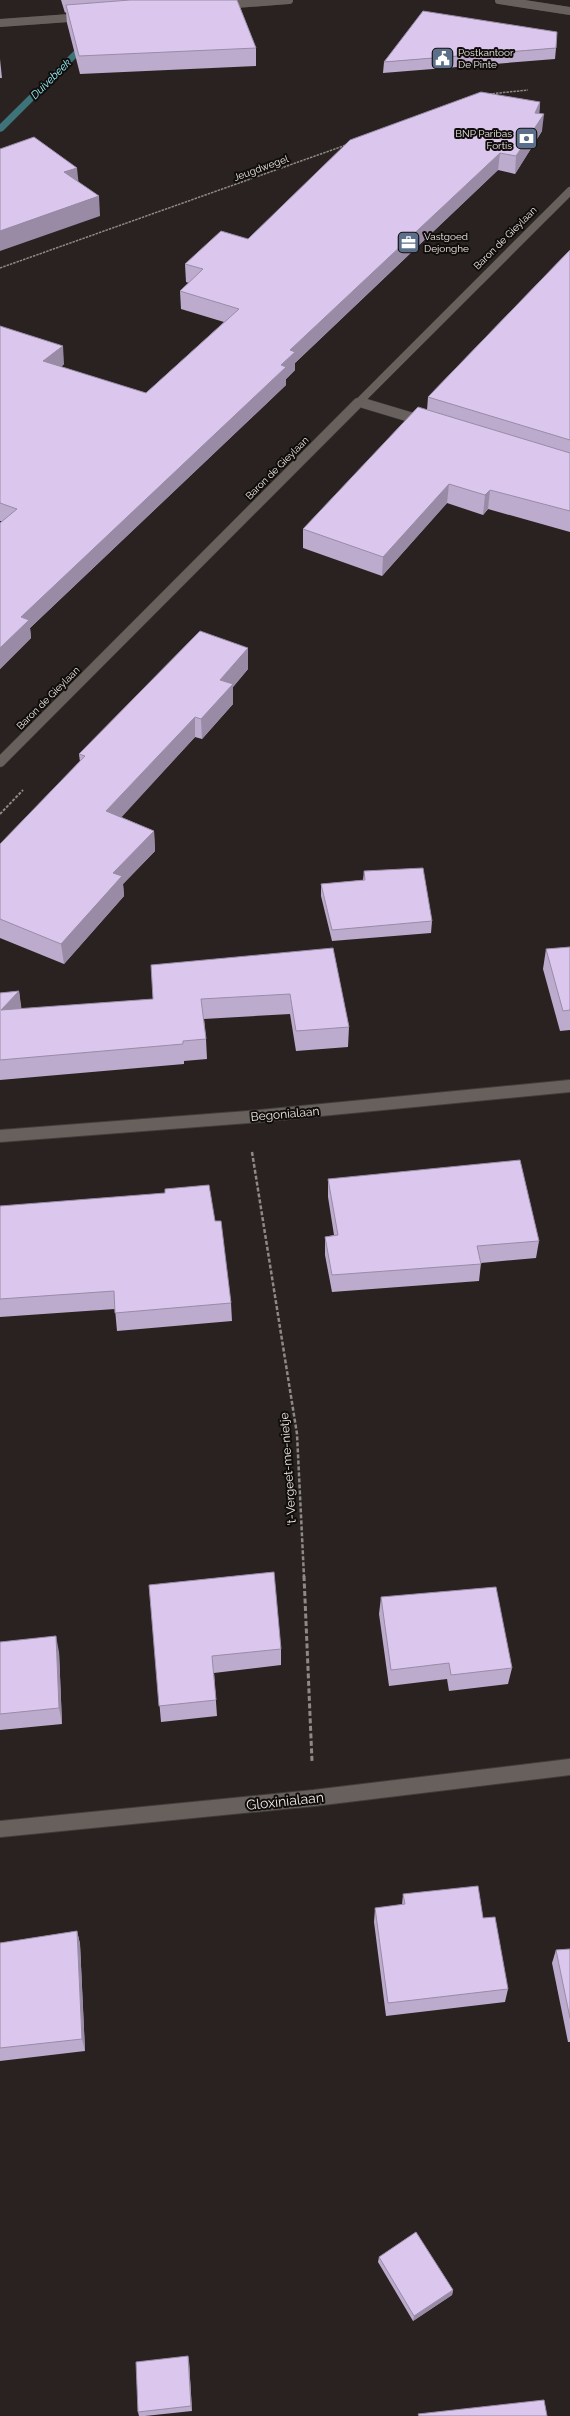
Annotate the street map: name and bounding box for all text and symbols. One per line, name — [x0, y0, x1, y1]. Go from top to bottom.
public building icon: Postkantoor De Pinte — [429, 45, 455, 71]
place label: Postkantoor De Pinte — [458, 47, 514, 70]
water label: Duivebeek — [28, 56, 74, 102]
bank icon: BNP Paribas Fortis — [514, 126, 540, 152]
place label: BNP Paribas Fortis — [455, 128, 512, 151]
street label: Jeugdwegel — [232, 153, 290, 183]
street label: Baron de Gieylaan — [471, 204, 539, 272]
office icon: Vastgoed Dejonghe — [395, 229, 421, 255]
place label: Vastgoed Dejonghe — [424, 231, 469, 254]
street label: Baron de Gieylaan — [243, 434, 311, 502]
street label: Baron de Gieylaan — [14, 664, 82, 732]
street label: Begonialaan — [250, 1104, 320, 1124]
street label: 't-Vergeet-me-nietje — [277, 1412, 299, 1526]
street label: Gloxinialaan — [245, 1789, 325, 1813]

